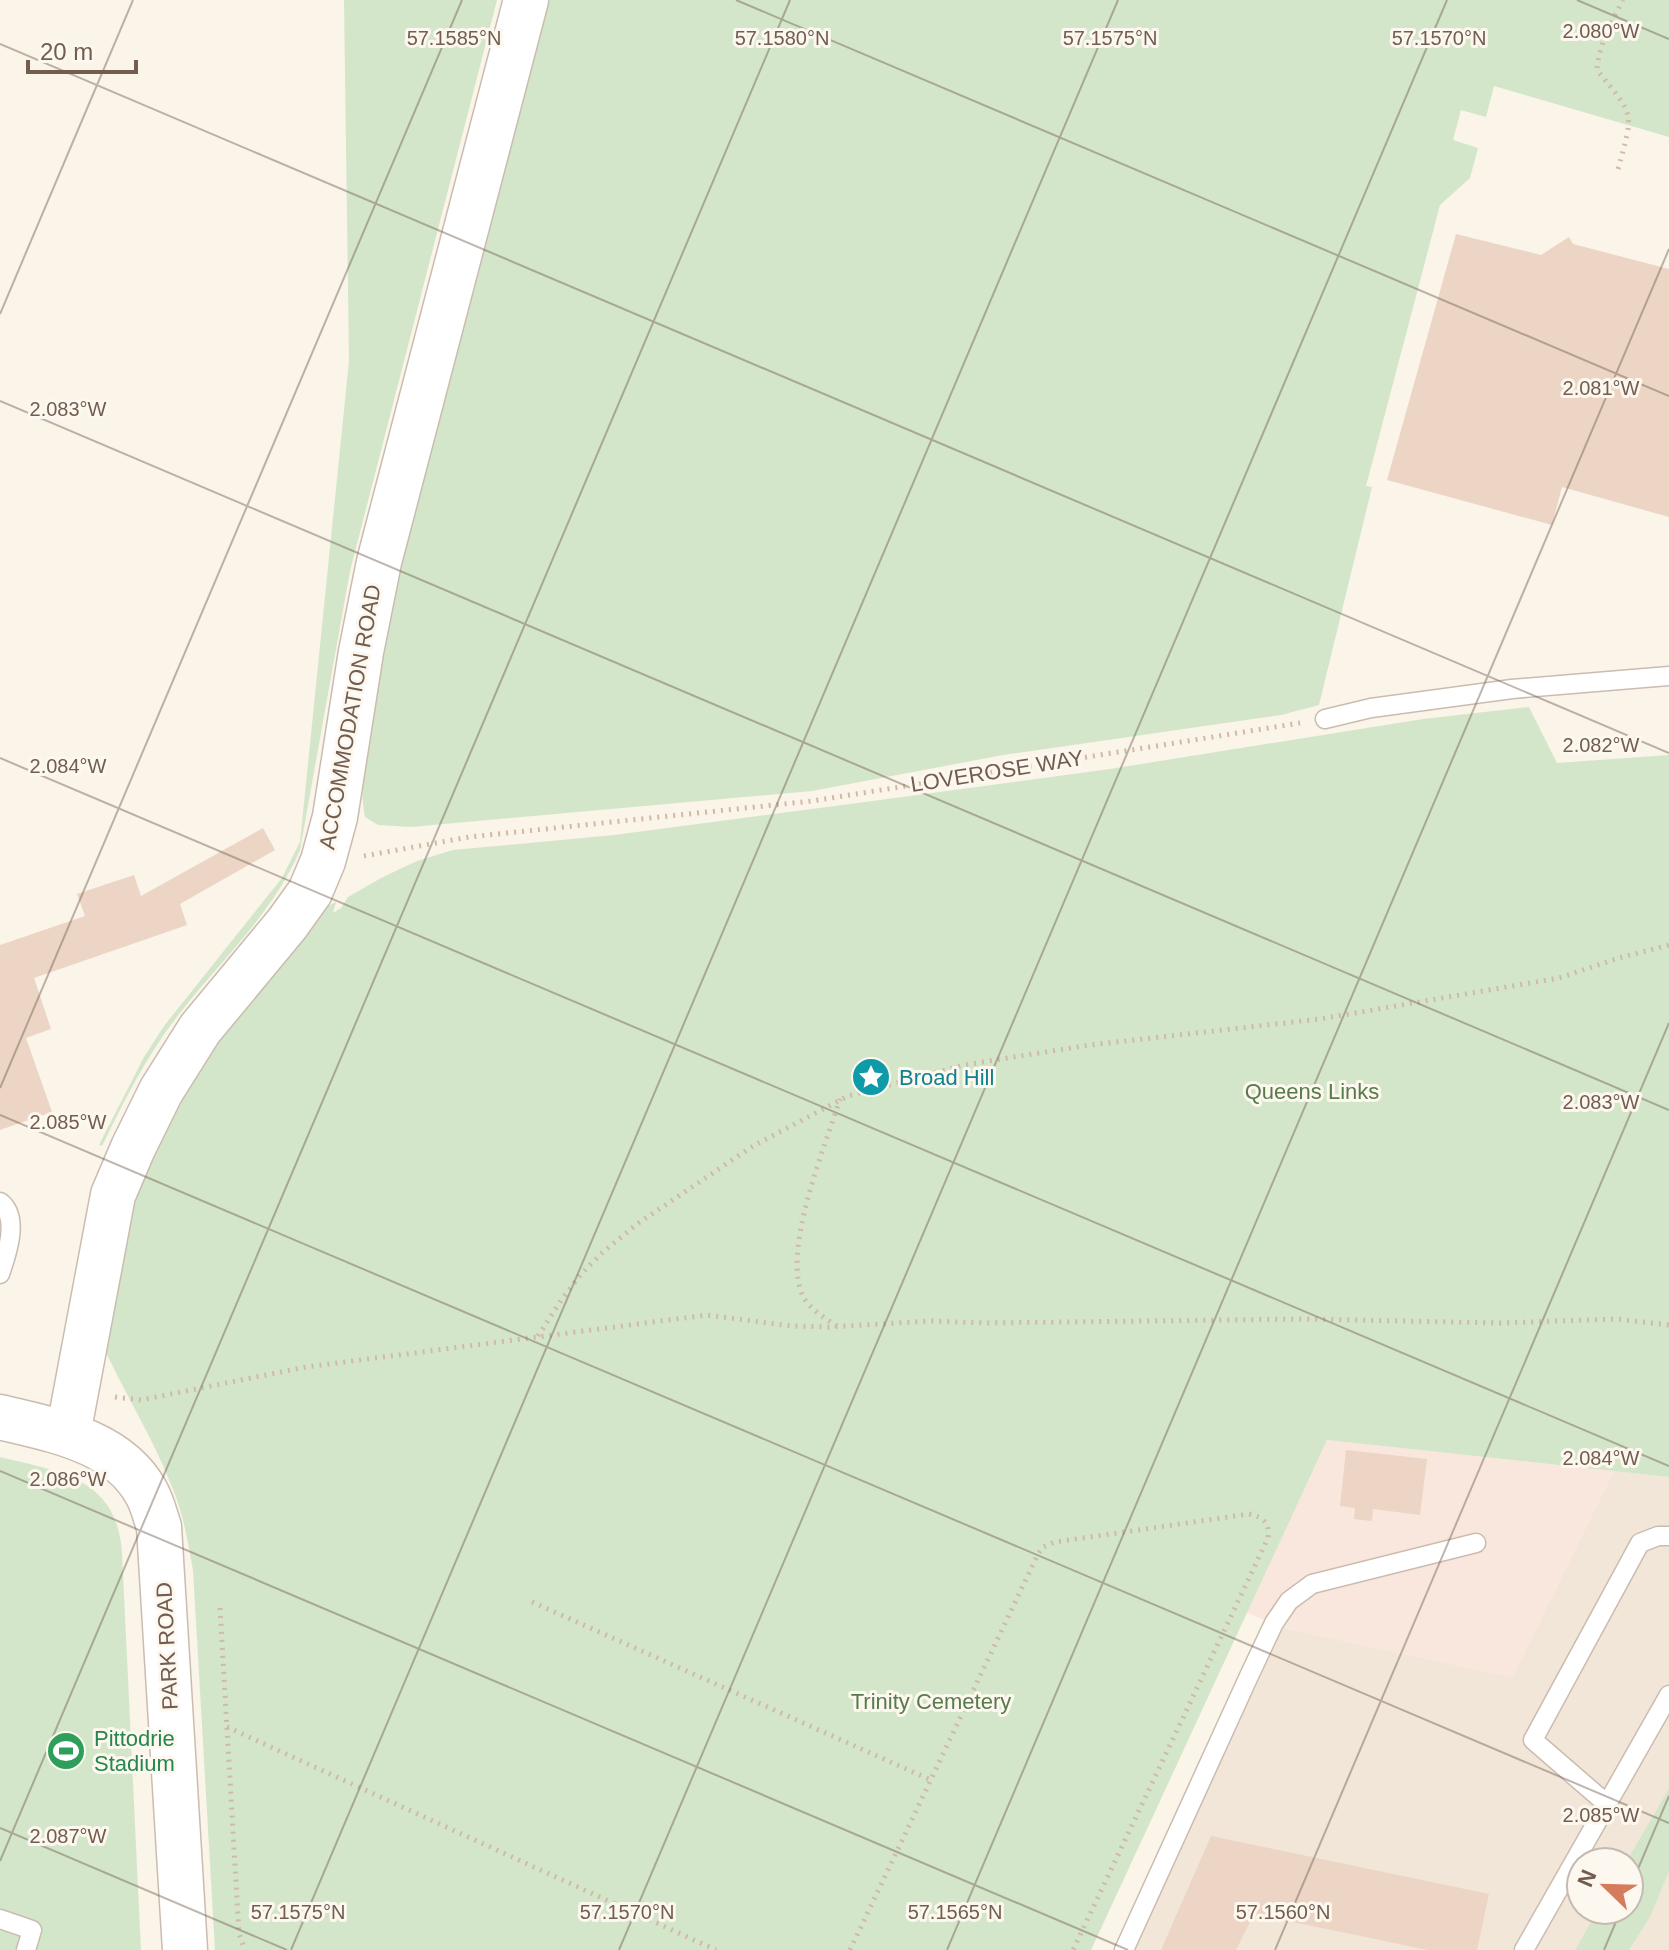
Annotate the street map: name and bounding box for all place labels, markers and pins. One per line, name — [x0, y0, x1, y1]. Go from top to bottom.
place icon: Broad Hill — [850, 1056, 892, 1098]
place label: Broad Hill — [899, 1065, 994, 1090]
place label: Pittodrie Stadium — [94, 1726, 175, 1776]
sports icon: Pittodrie Stadium — [45, 1730, 87, 1772]

